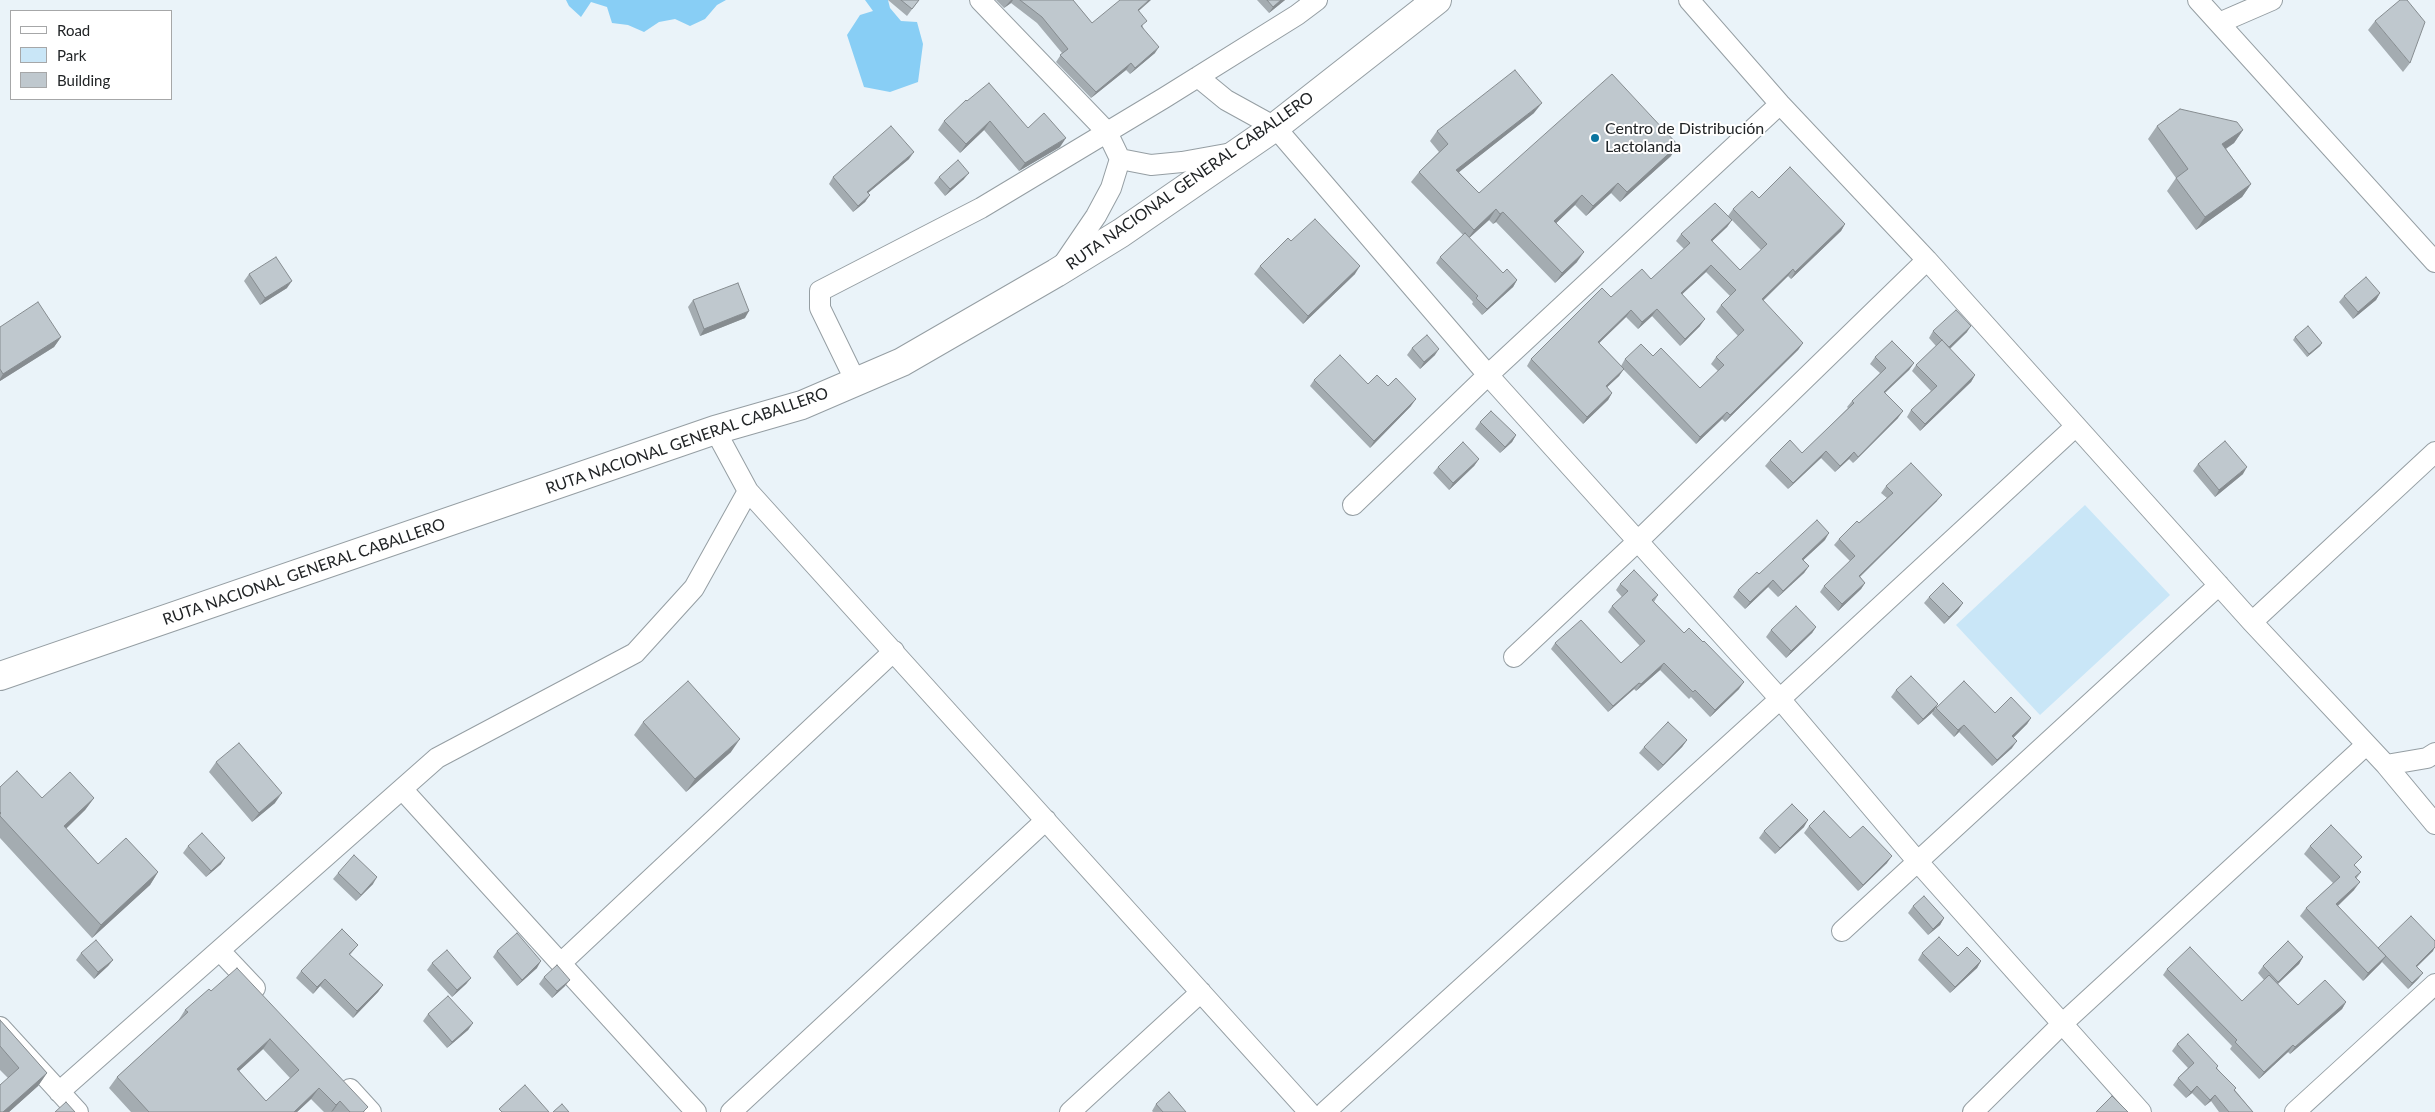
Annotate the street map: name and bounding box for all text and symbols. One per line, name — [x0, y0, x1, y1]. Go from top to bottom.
legend — [10, 10, 172, 100]
text: Road — [57, 21, 90, 39]
text: Park — [57, 46, 86, 64]
text: Building — [57, 71, 110, 89]
street label: RUTA NACIONAL GENERAL CABALLERO — [1063, 88, 1317, 274]
place label: Centro de Distribución Lactolanda — [1605, 119, 1764, 157]
marker: Centro de Distribución Lactolanda — [1589, 132, 1601, 144]
street label: RUTA NACIONAL GENERAL CABALLERO — [543, 383, 831, 499]
street label: RUTA NACIONAL GENERAL CABALLERO — [160, 514, 448, 630]

